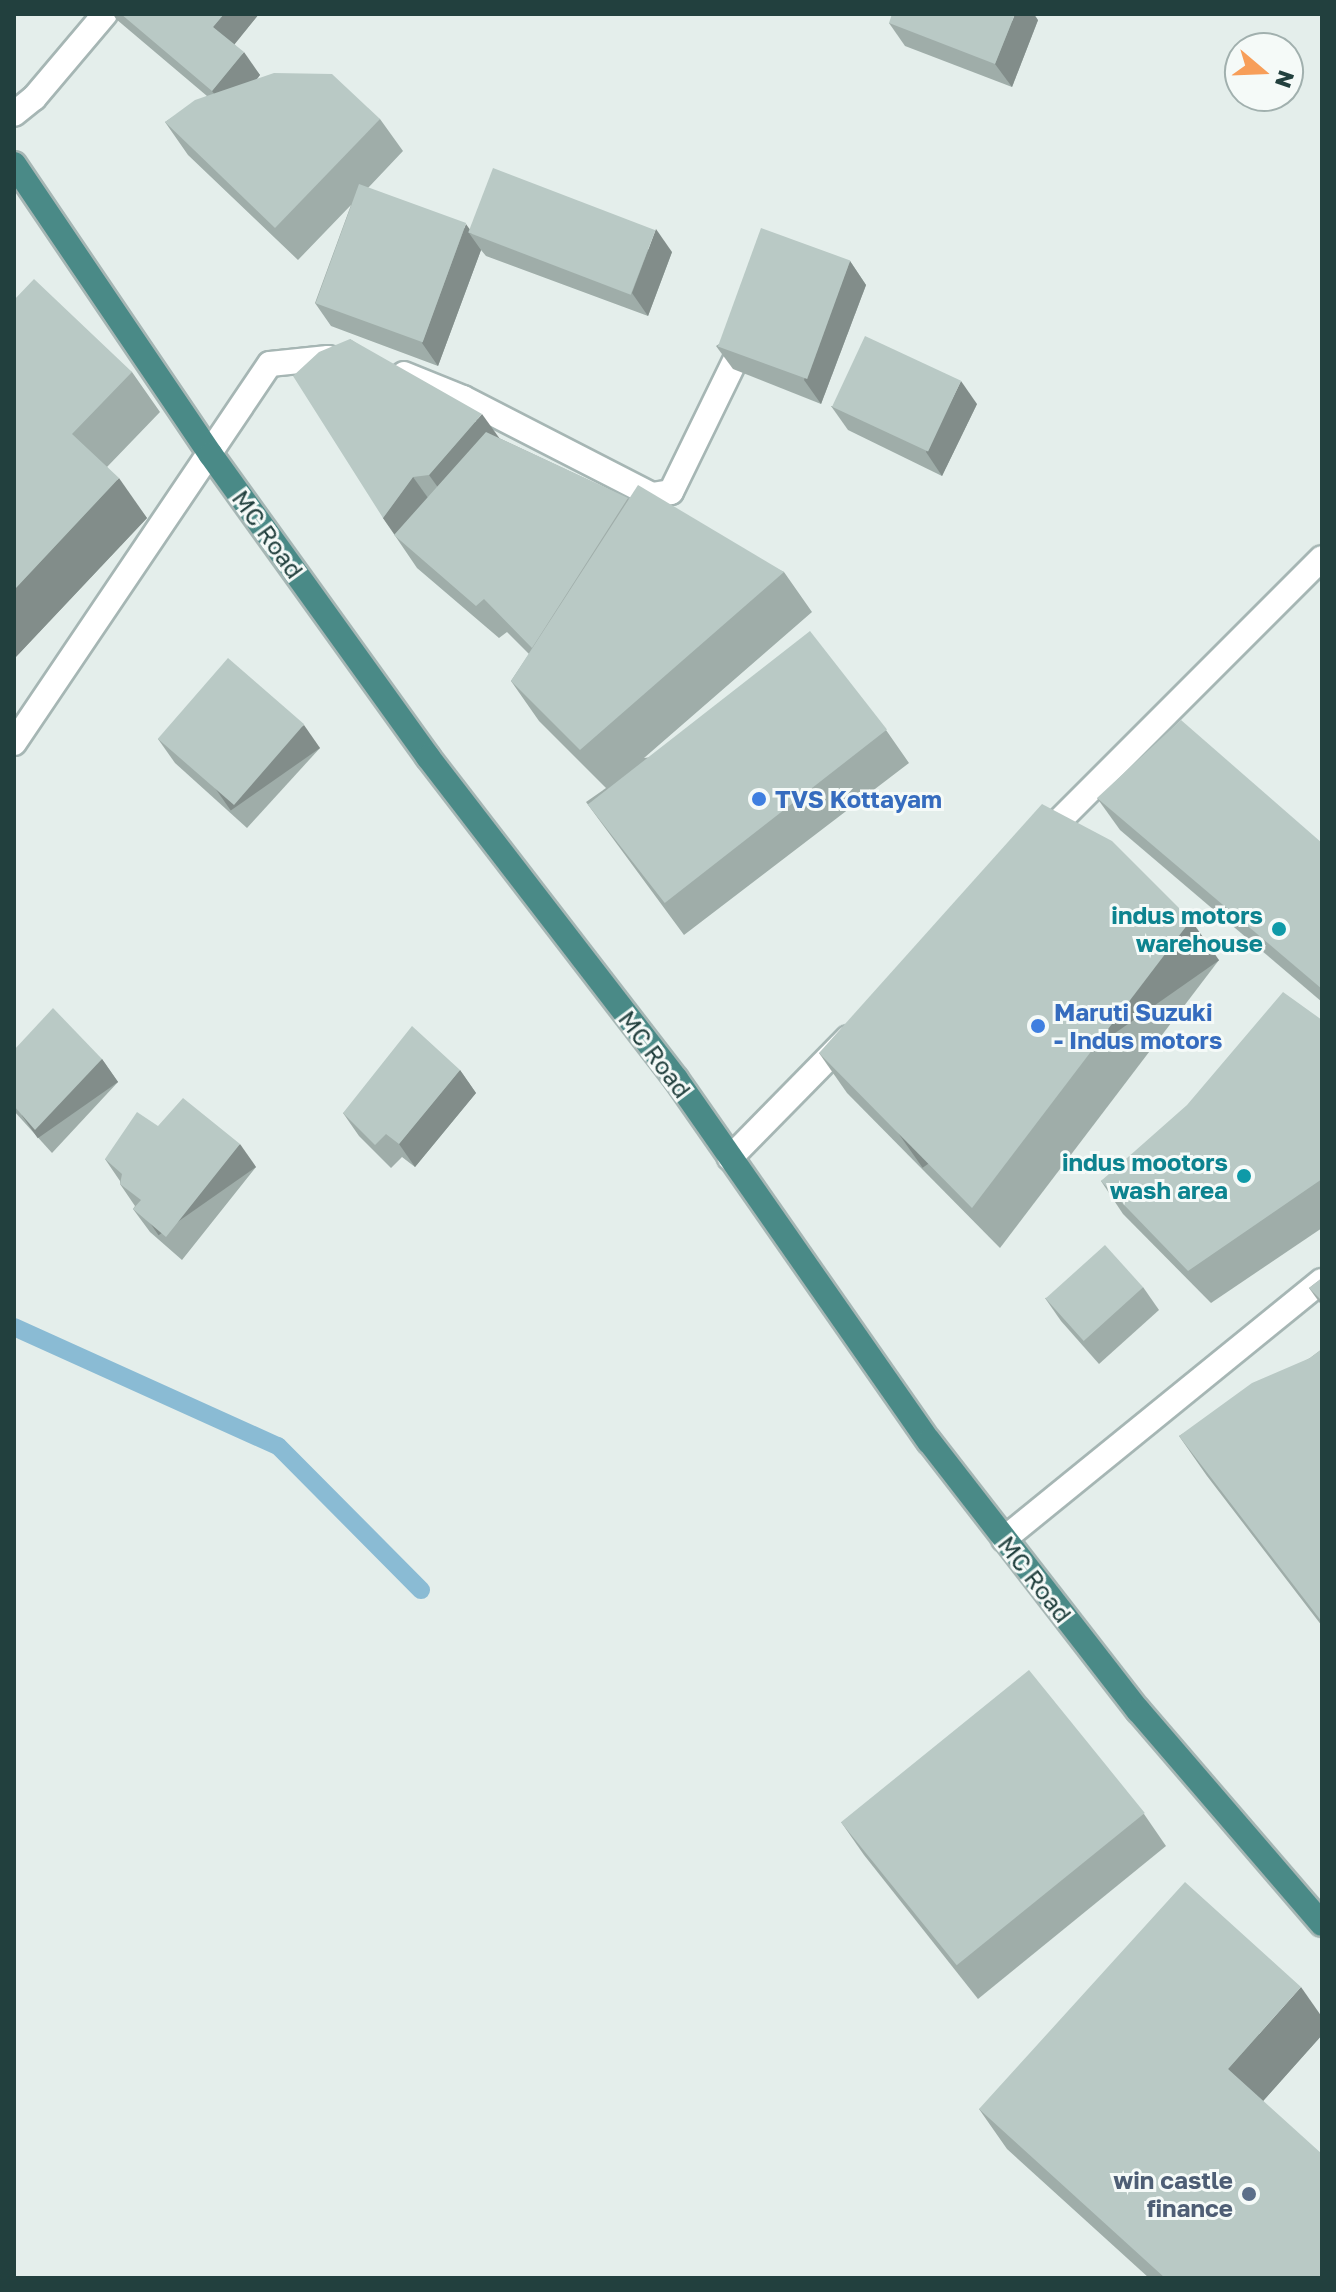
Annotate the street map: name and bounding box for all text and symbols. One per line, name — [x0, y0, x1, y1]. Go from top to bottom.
north arrow — [1224, 32, 1304, 112]
text: N — [1270, 67, 1301, 92]
street label: MC Road — [226, 484, 310, 584]
place label: TVS Kottayam — [775, 785, 942, 813]
marker: TVS Kottayam — [750, 790, 768, 808]
place label: indus motors warehouse — [1111, 901, 1263, 957]
marker: indus motors warehouse — [1270, 920, 1288, 938]
place label: Maruti Suzuki - Indus motors — [1054, 998, 1222, 1054]
street label: MC Road — [613, 1005, 697, 1103]
marker: Maruti Suzuki - Indus motors — [1029, 1017, 1047, 1035]
place label: indus mootors wash area — [1062, 1148, 1228, 1204]
marker: indus mootors wash area — [1235, 1167, 1253, 1185]
street label: MC Road — [992, 1530, 1078, 1628]
place label: win castle finance — [1113, 2166, 1233, 2222]
marker: win castle finance — [1240, 2185, 1258, 2203]

